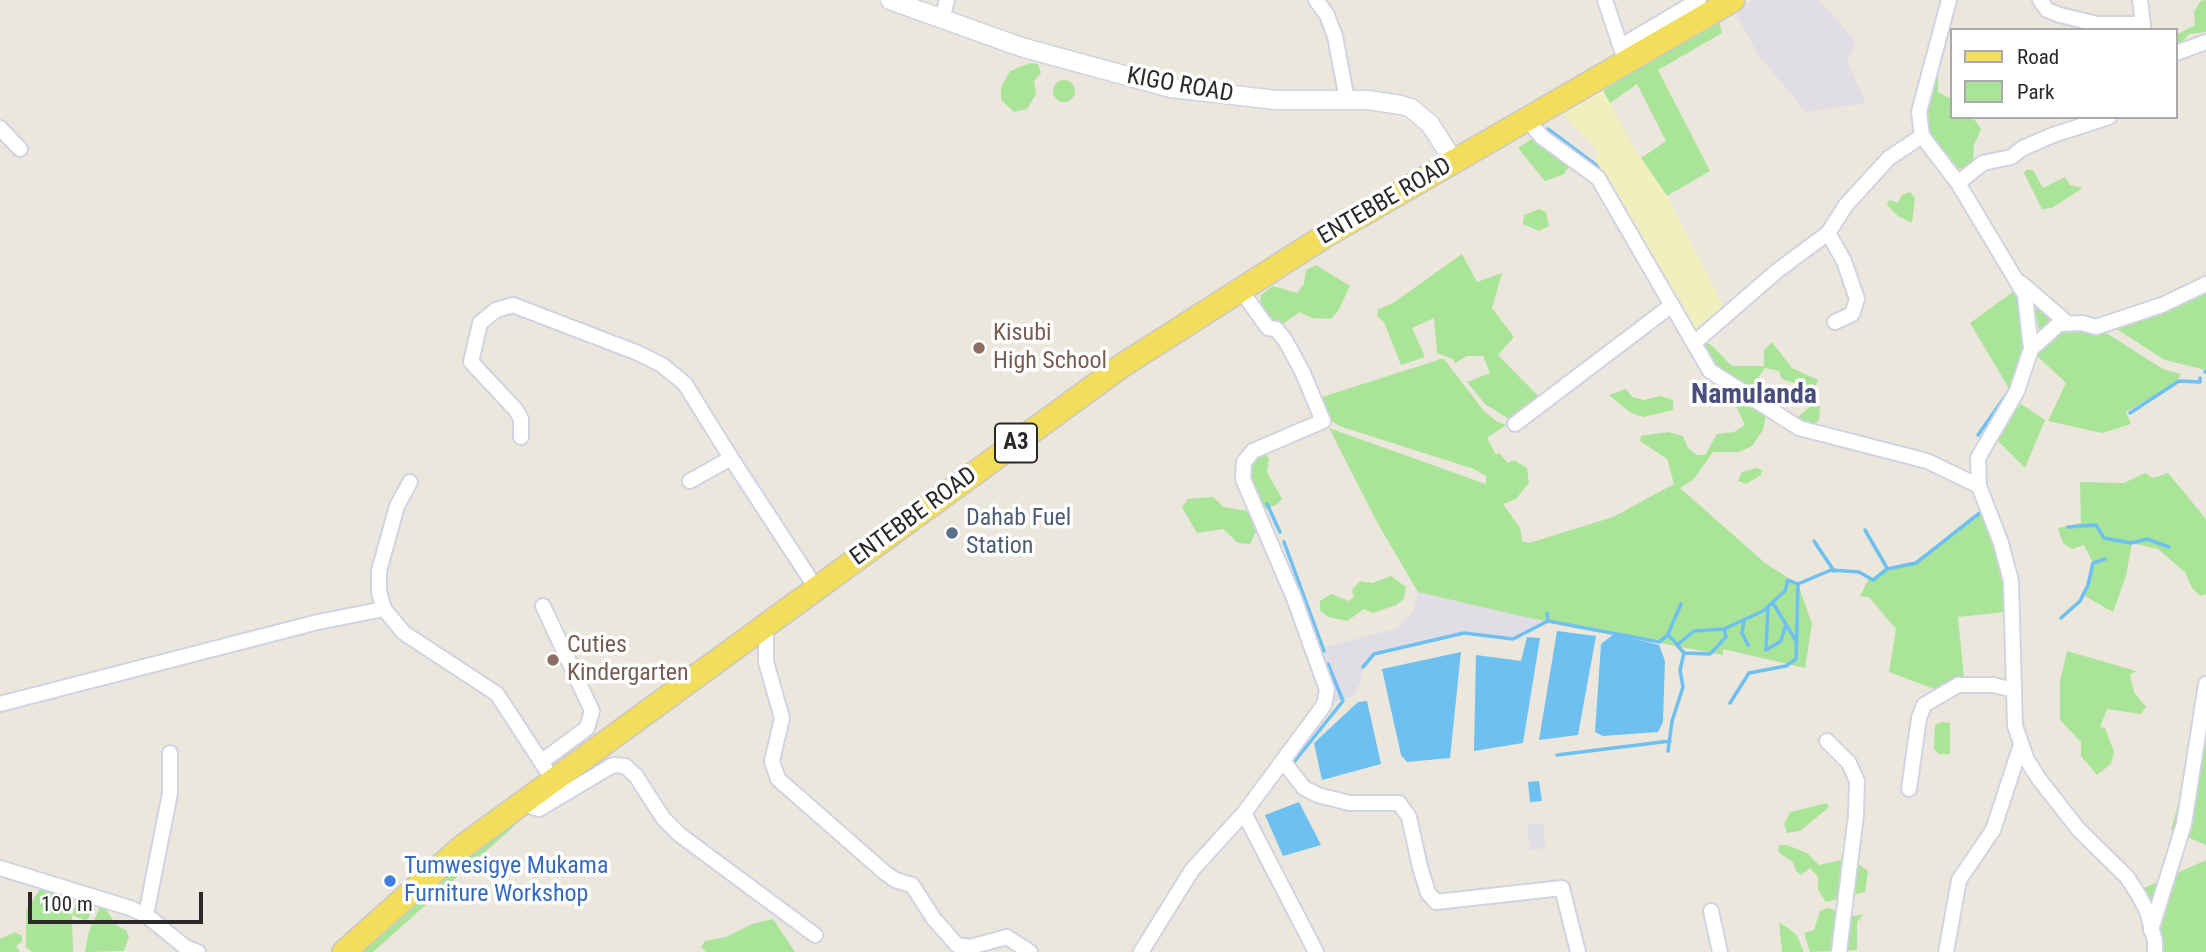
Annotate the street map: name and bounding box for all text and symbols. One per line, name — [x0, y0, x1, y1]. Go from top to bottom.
legend — [1951, 28, 2178, 119]
text: Road — [2017, 45, 2059, 69]
street label: KIGO ROAD — [1124, 62, 1236, 110]
text: Park — [2017, 80, 2054, 104]
street label: ENTEBBE ROAD — [1313, 152, 1457, 252]
place label: Kisubi High School — [993, 320, 1107, 376]
marker: Kisubi High School — [971, 340, 987, 356]
district label: Namulanda — [1691, 379, 1817, 413]
road number: A3 — [995, 424, 1037, 462]
street label: ENTEBBE ROAD — [845, 462, 983, 572]
place label: Dahab Fuel Station — [966, 505, 1071, 561]
marker: Dahab Fuel Station — [944, 525, 960, 541]
place label: Cuties Kindergarten — [567, 632, 689, 688]
marker: Cuties Kindergarten — [545, 652, 561, 668]
place label: Tumwesigye Mukama Furniture Workshop — [404, 853, 608, 909]
marker: Tumwesigye Mukama Furniture Workshop — [382, 873, 398, 889]
scale bar — [32, 878, 206, 922]
text: 100 m — [41, 892, 93, 916]

